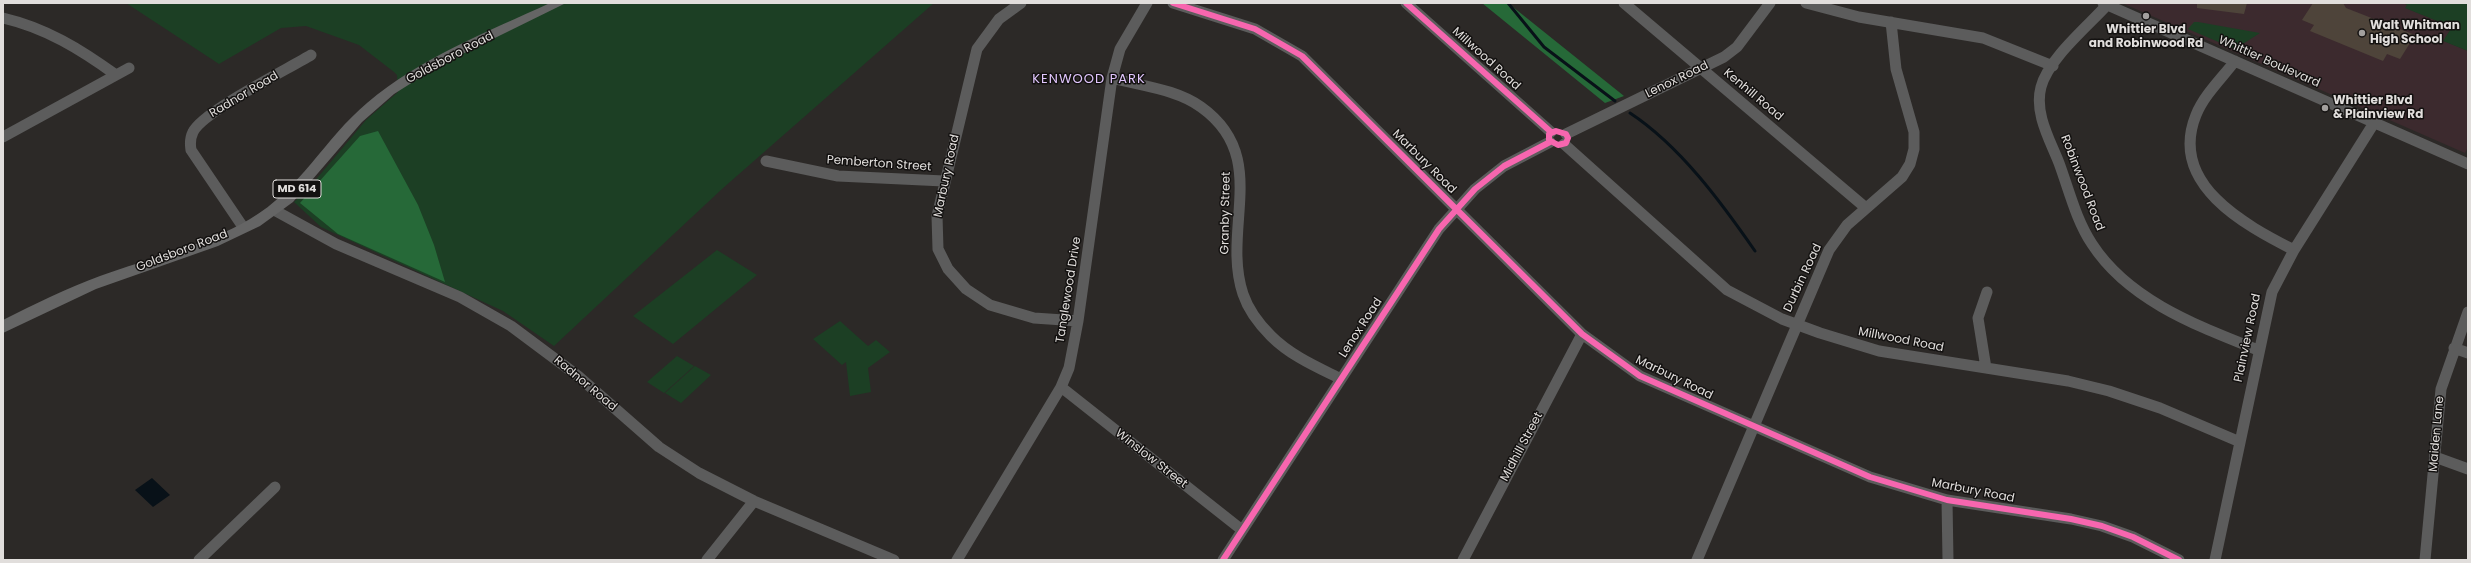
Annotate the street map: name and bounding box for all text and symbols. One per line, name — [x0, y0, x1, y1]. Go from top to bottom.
marker: Whittier Blvd and Robinwood Rd — [2141, 11, 2151, 21]
place label: Walt Whitman High School — [2370, 19, 2460, 47]
place label: Whittier Blvd and Robinwood Rd — [2089, 23, 2203, 51]
street label: Millwood Road — [1449, 25, 1523, 93]
marker: Walt Whitman High School — [2357, 28, 2367, 38]
street label: Goldsboro Road — [404, 29, 496, 87]
street label: Whittier Boulevard — [2216, 33, 2322, 91]
street label: Lenox Road — [1643, 59, 1711, 101]
street label: Kenhill Road — [1720, 66, 1786, 124]
street label: Radnor Road — [207, 69, 281, 121]
district label: KENWOOD PARK — [1032, 72, 1146, 88]
place label: Whittier Blvd & Plainview Rd — [2333, 94, 2423, 122]
marker: Whittier Blvd & Plainview Rd — [2320, 103, 2330, 113]
street label: Marbury Road — [1389, 127, 1459, 197]
street label: Marbury Road — [931, 133, 963, 219]
street label: Robinwood Road — [2057, 133, 2107, 233]
street label: Pemberton Street — [826, 153, 932, 175]
street label: Granby Street — [1218, 171, 1234, 255]
road number: MD 614 — [273, 180, 321, 198]
street label: Goldsboro Road — [134, 227, 230, 275]
street label: Tanglewood Drive — [1053, 236, 1085, 344]
street label: Durbin Road — [1781, 242, 1825, 314]
street label: Plainview Road — [2232, 292, 2264, 384]
street label: Lenox Road — [1336, 296, 1386, 360]
street label: Millwood Road — [1857, 325, 1945, 355]
street label: Radnor Road — [551, 353, 619, 415]
street label: Marbury Road — [1633, 353, 1715, 403]
street label: Maiden Lane — [2427, 395, 2447, 473]
street label: Midhill Street — [1498, 410, 1546, 484]
street label: Winslow Street — [1112, 426, 1190, 492]
street label: Marbury Road — [1930, 476, 2016, 506]

